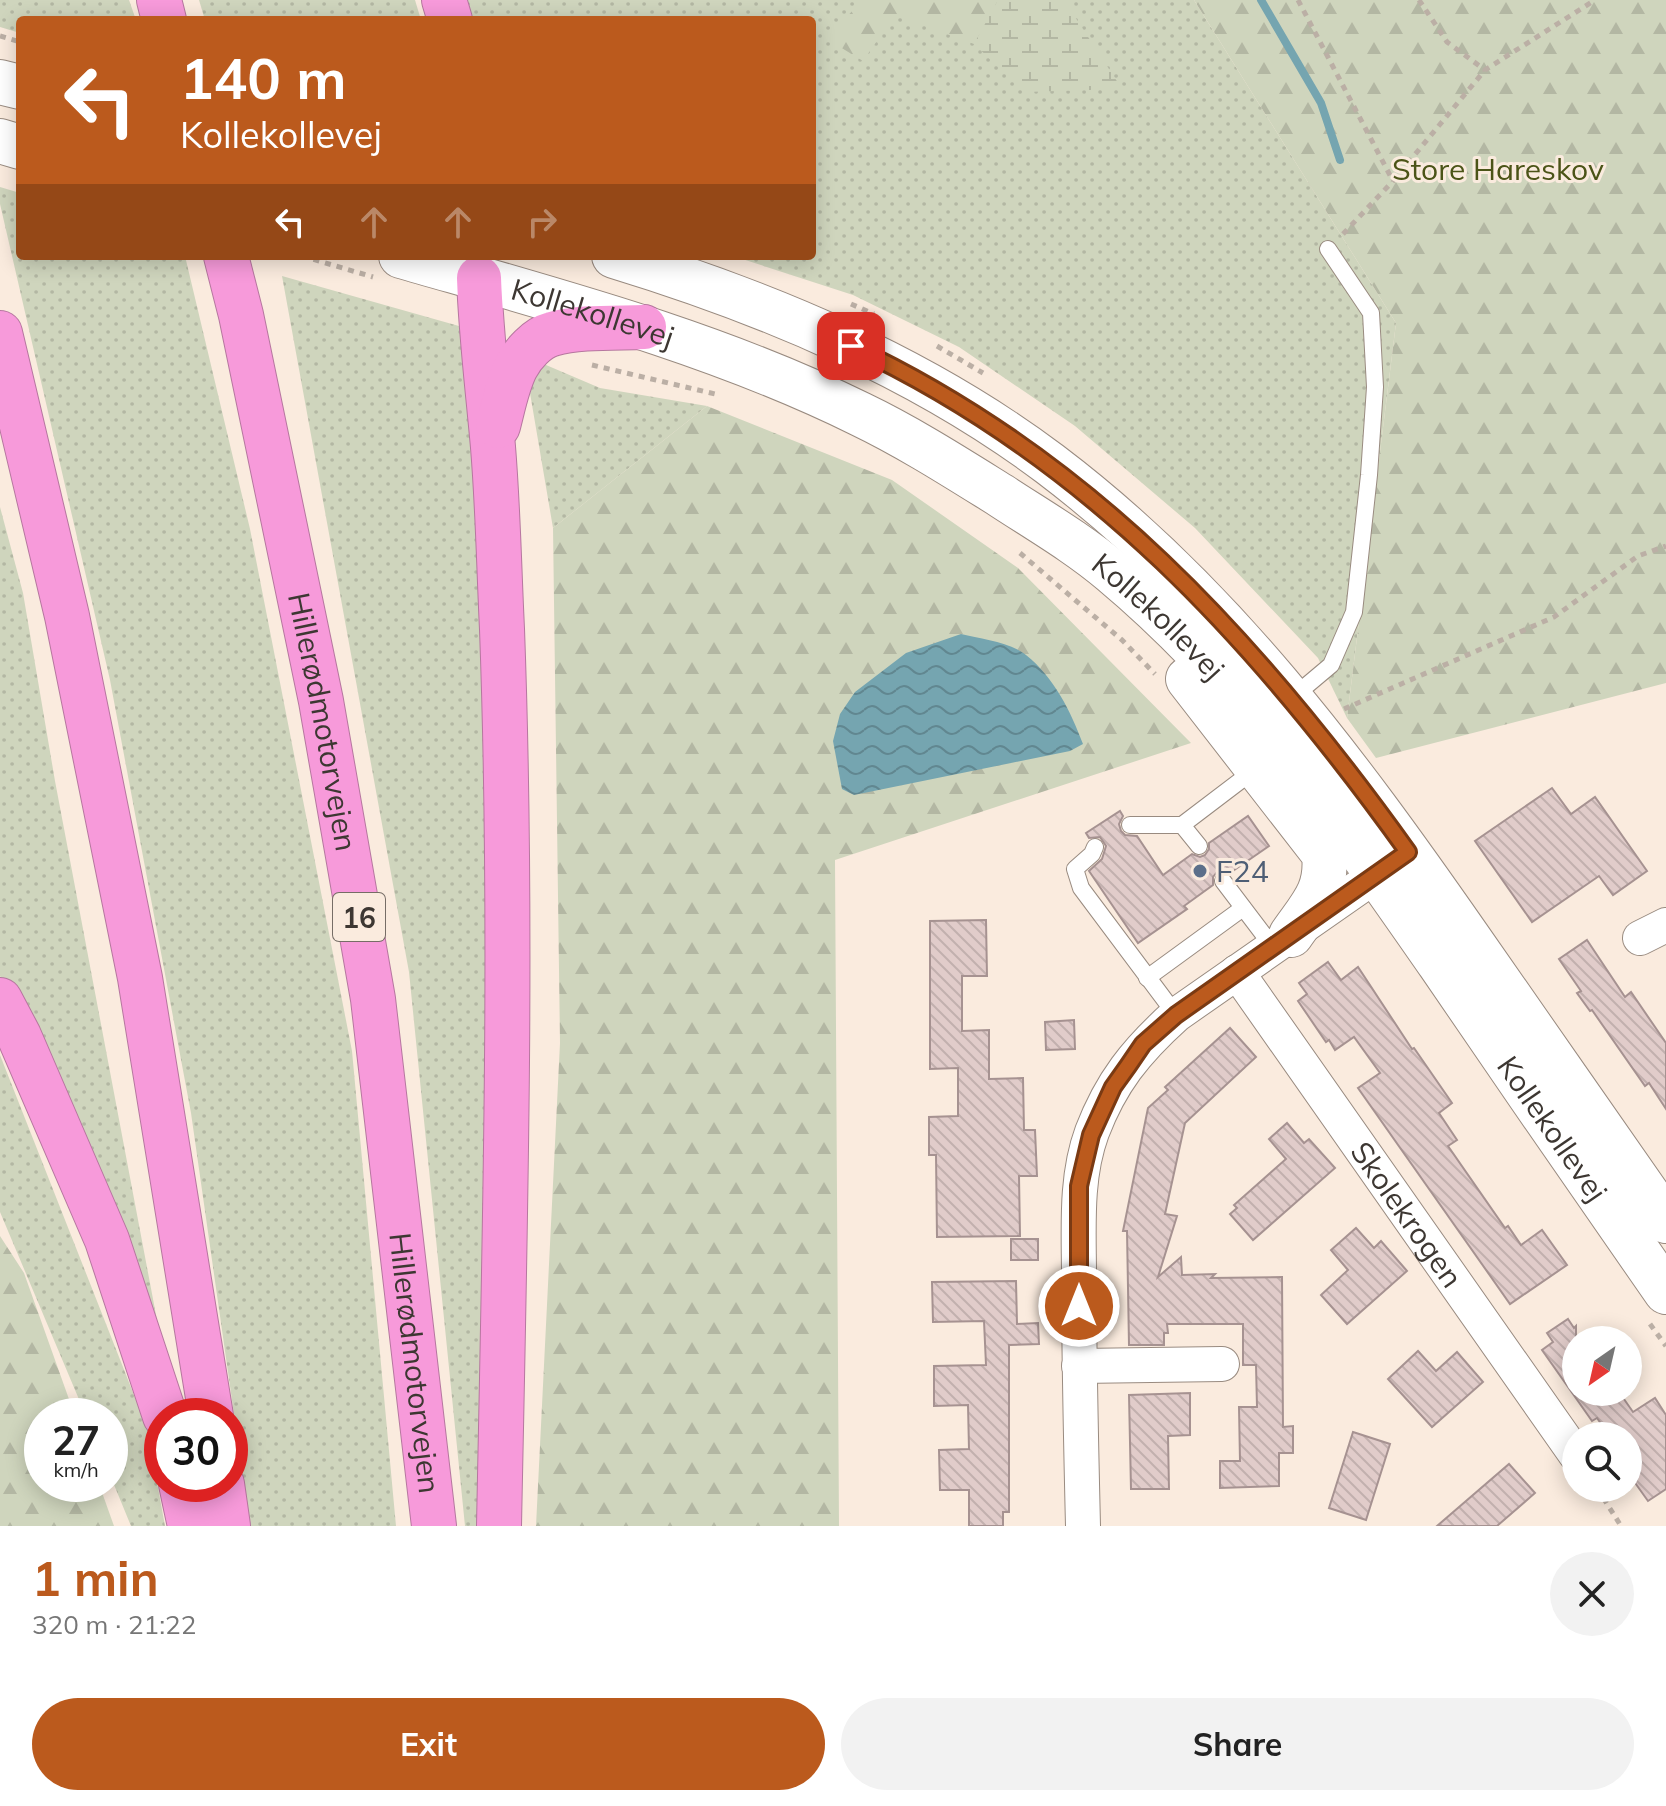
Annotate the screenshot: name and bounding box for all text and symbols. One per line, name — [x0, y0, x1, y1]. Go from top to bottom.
text: 140 m — [180, 43, 347, 113]
icon: left — [48, 48, 152, 152]
text: Kollekollevej — [180, 112, 382, 157]
park label: Store Hareskov — [1392, 150, 1604, 188]
icon: left — [268, 200, 312, 244]
icon: ahead — [352, 200, 396, 244]
icon: ahead — [436, 200, 480, 244]
icon: right — [520, 200, 564, 244]
street label: Kollekollevej — [507, 270, 679, 356]
pin — [817, 312, 885, 380]
icon: arrive — [829, 324, 873, 368]
street label: Kollekollevej — [1085, 545, 1233, 687]
street label: Hillerødmotorvejen — [280, 589, 366, 854]
place label: F24 — [1216, 852, 1269, 890]
marker: F24 — [1191, 862, 1209, 880]
road number: 16 — [333, 893, 385, 941]
street label: Kollekollevej — [1489, 1048, 1616, 1209]
street label: Skolekrogen — [1343, 1134, 1471, 1295]
street label: Hillerødmotorvejen — [381, 1231, 449, 1495]
position arrow — [1037, 1264, 1121, 1348]
north arrow — [1562, 1326, 1642, 1406]
map controls — [1562, 1326, 1642, 1502]
speed limit sign: 30 — [144, 1398, 248, 1502]
text: 27 — [52, 1415, 100, 1465]
button: search — [1562, 1422, 1642, 1502]
text: km/h — [53, 1457, 99, 1482]
text: 1 min — [32, 1548, 159, 1608]
button: close — [1550, 1552, 1634, 1636]
text: 320 m · 21:22 — [32, 1608, 196, 1641]
button: Exit — [32, 1698, 825, 1790]
button: Share — [841, 1698, 1634, 1790]

